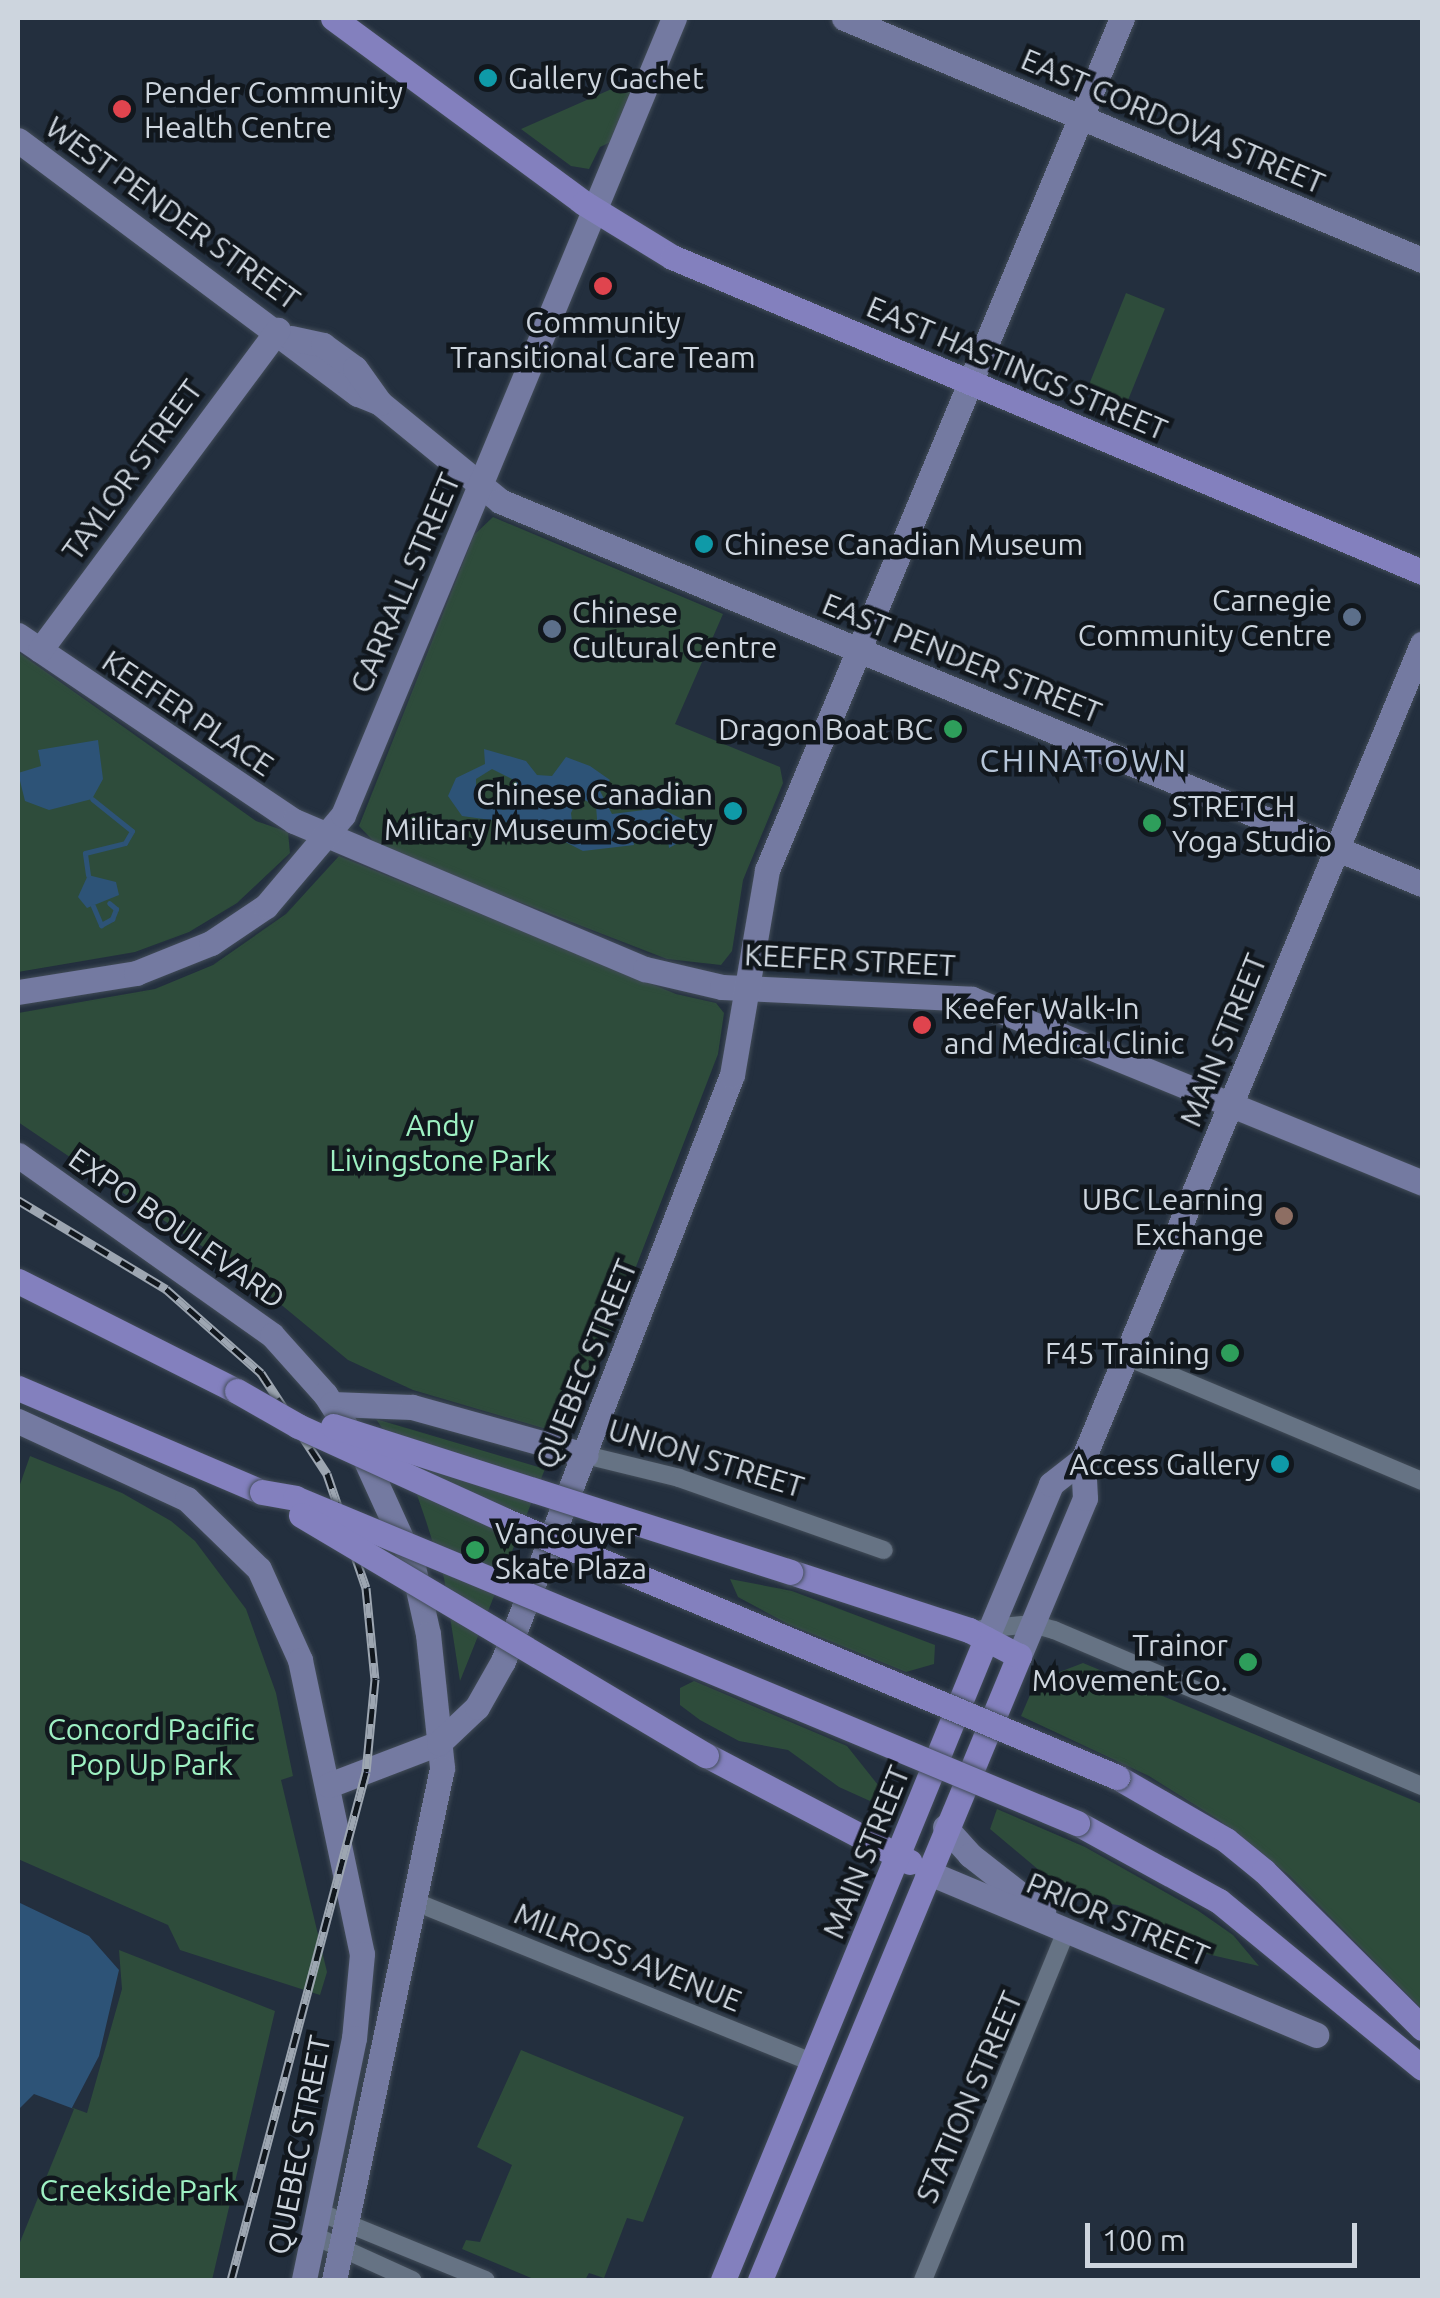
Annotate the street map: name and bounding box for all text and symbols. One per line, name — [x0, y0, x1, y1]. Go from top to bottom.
street label: EAST CORDOVA STREET — [1016, 41, 1330, 201]
place label: Gallery Gachet — [508, 60, 704, 96]
marker: Gallery Gachet — [477, 67, 499, 89]
place label: Pender Community Health Centre — [144, 74, 403, 144]
marker: Pender Community Health Centre — [109, 96, 135, 122]
street label: WEST PENDER STREET — [39, 109, 307, 317]
marker: Community Transitional Care Team — [590, 273, 616, 299]
street label: EAST HASTINGS STREET — [861, 288, 1173, 448]
place label: Community Transitional Care Team — [450, 304, 756, 374]
street label: TAYLOR STREET — [54, 373, 210, 567]
street label: CARRALL STREET — [342, 468, 468, 698]
place label: Chinese Canadian Museum — [724, 526, 1083, 562]
marker: Chinese Canadian Museum — [693, 533, 715, 555]
place label: Carnegie Community Centre — [1078, 582, 1332, 652]
street label: EAST PENDER STREET — [817, 586, 1107, 730]
place label: Chinese Cultural Centre — [572, 594, 777, 664]
marker: Carnegie Community Centre — [1341, 606, 1363, 628]
marker: Chinese Cultural Centre — [541, 618, 563, 640]
street label: KEEFER PLACE — [96, 643, 280, 783]
place label: Dragon Boat BC — [718, 711, 933, 747]
marker: Dragon Boat BC — [942, 718, 964, 740]
district label: CHINATOWN — [980, 741, 1188, 779]
place label: Chinese Canadian Military Museum Society — [384, 776, 713, 846]
place label: STRETCH Yoga Studio — [1172, 788, 1332, 858]
marker: Chinese Canadian Military Museum Society — [722, 800, 744, 822]
marker: STRETCH Yoga Studio — [1141, 812, 1163, 834]
street label: KEEFER STREET — [743, 936, 957, 984]
street label: MAIN STREET — [1172, 948, 1274, 1132]
place label: Keefer Walk-In and Medical Clinic — [944, 990, 1184, 1060]
marker: Keefer Walk-In and Medical Clinic — [909, 1012, 935, 1038]
park label: Andy Livingstone Park — [329, 1107, 551, 1178]
street label: EXPO BOULEVARD — [62, 1140, 292, 1316]
place label: UBC Learning Exchange — [1082, 1181, 1264, 1252]
marker: UBC Learning Exchange — [1273, 1205, 1295, 1227]
street label: QUEBEC STREET — [528, 1254, 644, 1474]
place label: F45 Training — [1045, 1335, 1210, 1371]
marker: F45 Training — [1219, 1342, 1241, 1364]
street label: UNION STREET — [604, 1411, 808, 1505]
place label: Access Gallery — [1069, 1446, 1260, 1482]
marker: Access Gallery — [1269, 1453, 1291, 1475]
place label: Vancouver Skate Plaza — [495, 1515, 647, 1586]
marker: Vancouver Skate Plaza — [464, 1539, 486, 1561]
place label: Trainor Movement Co. — [1032, 1627, 1228, 1698]
marker: Trainor Movement Co. — [1237, 1651, 1259, 1673]
park label: Concord Pacific Pop Up Park — [47, 1711, 255, 1782]
street label: MAIN STREET — [815, 1760, 917, 1944]
street label: PRIOR STREET — [1021, 1864, 1215, 1974]
street label: MILROSS AVENUE — [509, 1895, 747, 2019]
street label: STATION STREET — [908, 1986, 1030, 2208]
street label: QUEBEC STREET — [260, 2032, 338, 2258]
park label: Creekside Park — [40, 2172, 238, 2208]
scale bar — [1090, 2203, 1362, 2265]
text: 100 m — [1102, 2223, 1186, 2257]

